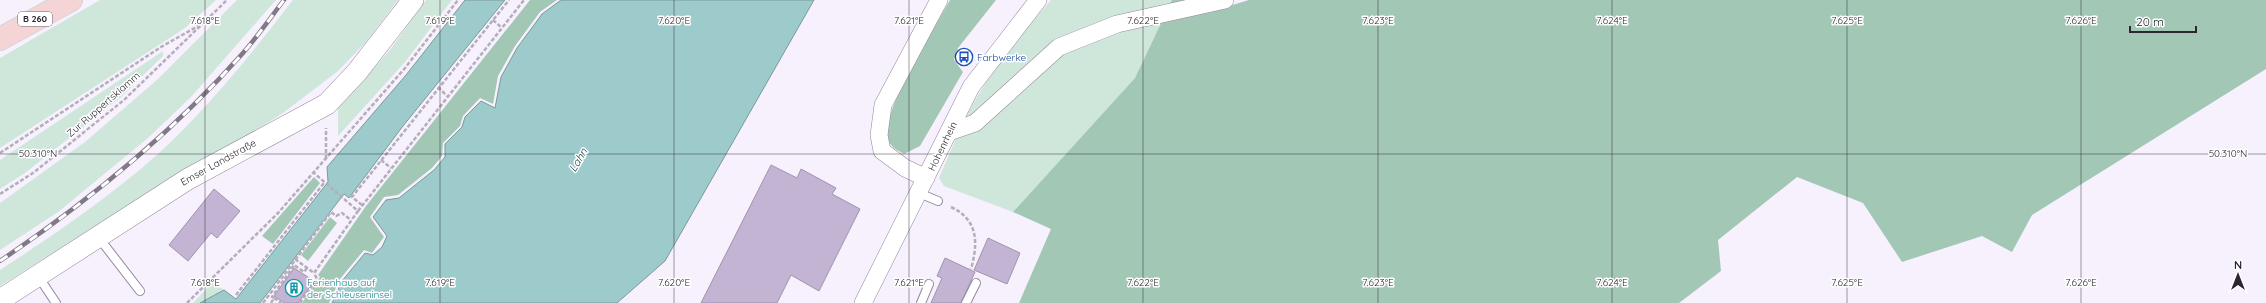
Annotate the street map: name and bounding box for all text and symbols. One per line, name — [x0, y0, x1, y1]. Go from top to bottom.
scale bar — [2130, 8, 2196, 34]
road number: B 260 — [18, 12, 52, 26]
text: 7.618°E — [190, 14, 220, 27]
text: 7.619°E — [425, 14, 455, 27]
text: 7.620°E — [658, 14, 690, 27]
text: 7.621°E — [894, 14, 924, 27]
text: 7.622°E — [1127, 14, 1159, 27]
text: 7.623°E — [1362, 14, 1394, 27]
text: 7.624°E — [1596, 14, 1628, 27]
text: 7.625°E — [1831, 14, 1863, 27]
text: 7.626°E — [2065, 14, 2097, 27]
text: 20 m — [2136, 14, 2164, 29]
bus stop icon: Farbwerke — [954, 47, 974, 67]
place label: Farbwerke — [977, 51, 1027, 64]
street label: Zur Ruppertsklamm — [64, 69, 143, 140]
street label: Hohenrhein — [925, 119, 960, 173]
street label: Emser Landstraße — [178, 136, 259, 189]
water label: Lahn — [566, 145, 591, 174]
text: 50.310°N — [19, 147, 57, 160]
text: 50.310°N — [2209, 147, 2247, 160]
north arrow — [2218, 255, 2258, 295]
text: N — [2234, 258, 2242, 272]
text: 7.618°E — [190, 276, 220, 289]
place label: Ferienhaus auf der Schleuseninsel — [307, 276, 392, 301]
text: 7.619°E — [425, 276, 455, 289]
text: 7.620°E — [658, 276, 690, 289]
text: 7.621°E — [894, 276, 924, 289]
text: 7.622°E — [1127, 276, 1159, 289]
text: 7.623°E — [1362, 276, 1394, 289]
text: 7.624°E — [1596, 276, 1628, 289]
text: 7.625°E — [1831, 276, 1863, 289]
text: 7.626°E — [2065, 276, 2097, 289]
building icon: Ferienhaus auf der Schleuseninsel — [284, 278, 304, 298]

